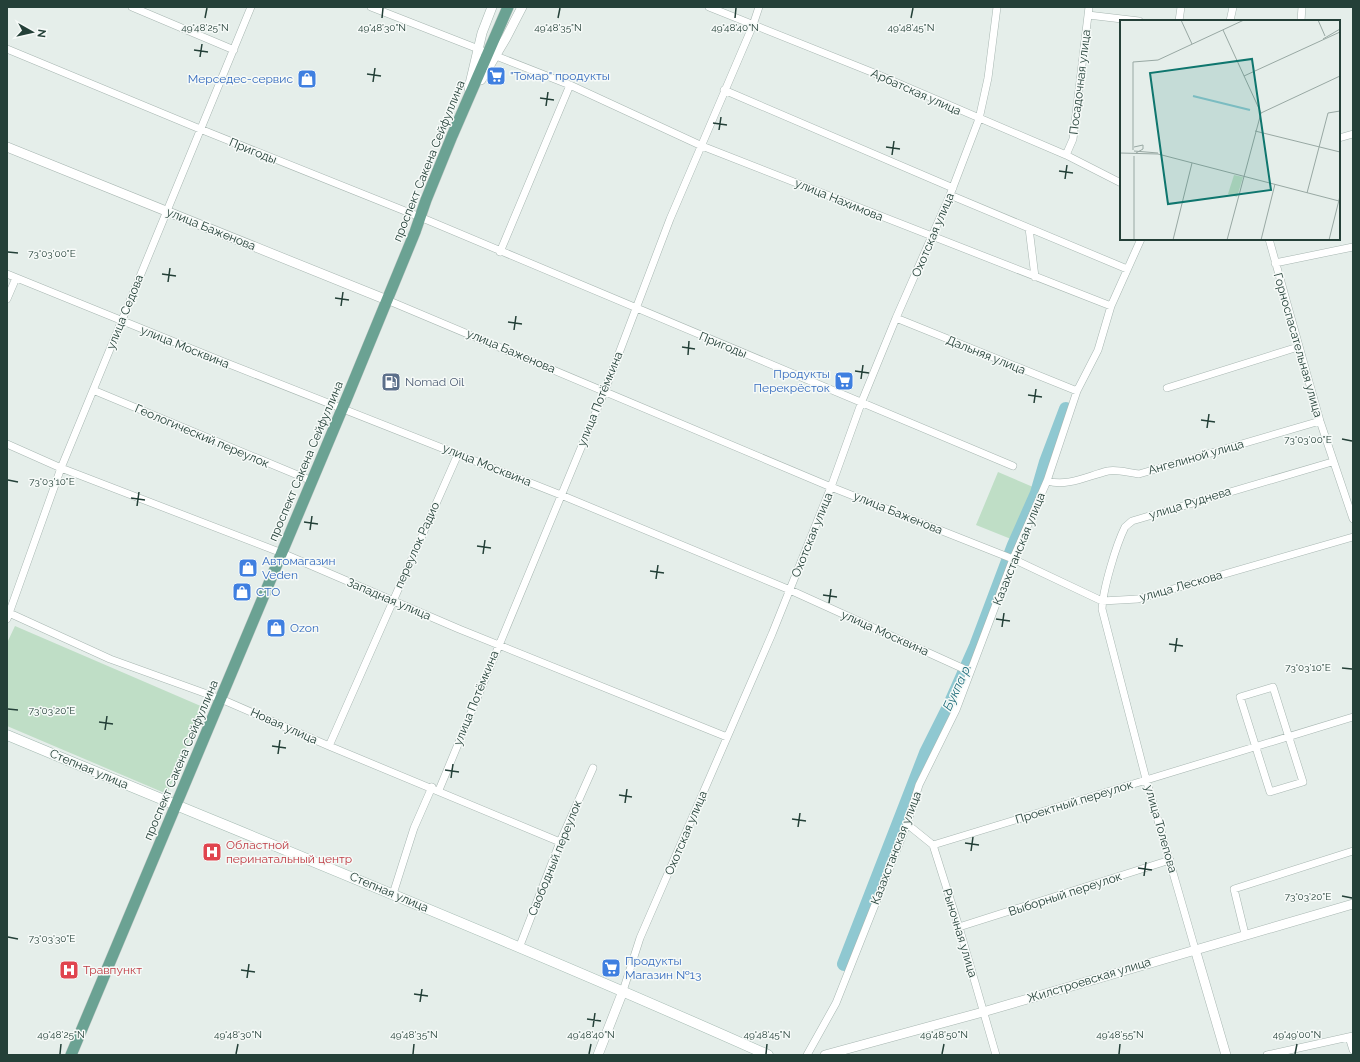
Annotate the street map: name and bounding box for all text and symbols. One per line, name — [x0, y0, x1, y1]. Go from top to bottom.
north arrow — [12, 12, 52, 52]
inset map — [1120, 20, 1340, 240]
text: 49°48'25"N — [181, 22, 229, 33]
text: 49°48'30"N — [358, 22, 406, 33]
text: 49°48'35"N — [534, 22, 582, 33]
text: 49°48'40"N — [711, 22, 759, 33]
text: 49°48'45"N — [888, 22, 934, 33]
text: N — [34, 28, 48, 38]
street label: Посадочная улица — [1067, 29, 1093, 135]
supermarket icon: "Томар" продукты — [485, 65, 507, 87]
street label: Арбатская улица — [869, 66, 963, 118]
shop icon: Мерседес-сервис — [296, 68, 318, 90]
place label: "Томар" продукты — [510, 69, 610, 83]
place label: Мерседес-сервис — [188, 72, 293, 86]
street label: проспект Сакена Сейфуллина — [390, 78, 468, 244]
street label: Пригоды — [227, 135, 279, 167]
street label: улица Нахимова — [793, 176, 885, 224]
street label: Охотская улица — [909, 191, 957, 279]
street label: улица Баженова — [164, 205, 258, 253]
text: 73°03'00"E — [28, 248, 76, 259]
street label: Горноспасательная улица — [1271, 271, 1325, 419]
street label: улица Седова — [104, 273, 146, 351]
street label: улица Москвина — [139, 323, 231, 371]
street label: улица Баженова — [465, 326, 557, 376]
street label: Пригоды — [697, 329, 749, 361]
street label: Дальняя улица — [944, 333, 1028, 377]
street label: улица Потёмкина — [575, 350, 625, 448]
place label: Продукты Перекрёсток — [754, 367, 830, 395]
supermarket icon: Продукты Перекрёсток — [833, 370, 855, 392]
fuel station icon: Nomad Oil — [380, 371, 402, 393]
place label: Nomad Oil — [405, 375, 465, 389]
street label: проспект Сакена Сейфуллина — [266, 379, 346, 543]
street label: Геологический переулок — [133, 401, 271, 471]
text: 73°03'00"E — [1284, 434, 1332, 445]
street label: Ангелиной улица — [1147, 437, 1245, 477]
street label: улица Москвина — [441, 441, 533, 489]
text: 73°03'10"E — [29, 476, 75, 487]
street label: улица Руднева — [1147, 484, 1233, 522]
street label: улица Баженова — [851, 489, 945, 537]
street label: Охотская улица — [789, 491, 835, 579]
street label: Казахстанская улица — [990, 491, 1048, 607]
street label: переулок Радио — [392, 500, 442, 590]
place label: Автомагазин Veden — [262, 554, 335, 582]
shop icon: Автомагазин Veden — [237, 557, 259, 579]
street label: улица Лескова — [1138, 568, 1224, 604]
street label: Западная улица — [345, 575, 433, 623]
shop icon: СТО — [231, 581, 253, 603]
place label: СТО — [256, 585, 280, 599]
street label: улица Москвина — [839, 607, 931, 659]
shop icon: Ozon — [265, 617, 287, 639]
place label: Ozon — [290, 621, 319, 635]
street label: улица Потёмкина — [451, 649, 501, 747]
water label: Букпа р. — [940, 661, 974, 713]
text: 73°03'10"E — [1285, 662, 1331, 673]
street label: проспект Сакена Сейфуллина — [141, 678, 221, 842]
text: 73°03'20"E — [29, 705, 75, 716]
street label: Новая улица — [248, 705, 320, 747]
street label: Степная улица — [47, 746, 131, 792]
street label: Проектный переулок — [1013, 777, 1135, 827]
street label: улица Толепова — [1142, 784, 1180, 874]
street label: Охотская улица — [662, 789, 710, 877]
street label: Казахстанская улица — [868, 789, 924, 907]
street label: Свободный переулок — [525, 798, 585, 918]
place label: Областной перинатальный центр — [226, 838, 352, 866]
hospital icon: Областной перинатальный центр — [201, 841, 223, 863]
street label: Степная улица — [347, 869, 431, 915]
street label: Выборный переулок — [1007, 869, 1123, 919]
street label: Рыночная улица — [940, 887, 980, 979]
text: 73°03'20"E — [1285, 891, 1331, 902]
text: 73°03'30"E — [29, 933, 75, 944]
place label: Продукты Магазин №13 — [625, 954, 701, 982]
street label: Жилстроевская улица — [1026, 955, 1152, 1005]
supermarket icon: Продукты Магазин №13 — [600, 957, 622, 979]
hospital icon: Травпункт — [58, 959, 80, 981]
place label: Травпункт — [83, 963, 142, 977]
text: 49°48'25"N — [37, 1029, 85, 1040]
text: 49°48'30"N — [214, 1029, 262, 1040]
text: 49°48'35"N — [390, 1029, 438, 1040]
text: 49°48'40"N — [567, 1029, 615, 1040]
text: 49°48'45"N — [744, 1029, 790, 1040]
text: 49°48'50"N — [920, 1029, 968, 1040]
text: 49°48'55"N — [1096, 1029, 1144, 1040]
text: 49°49'00"N — [1273, 1029, 1321, 1040]

